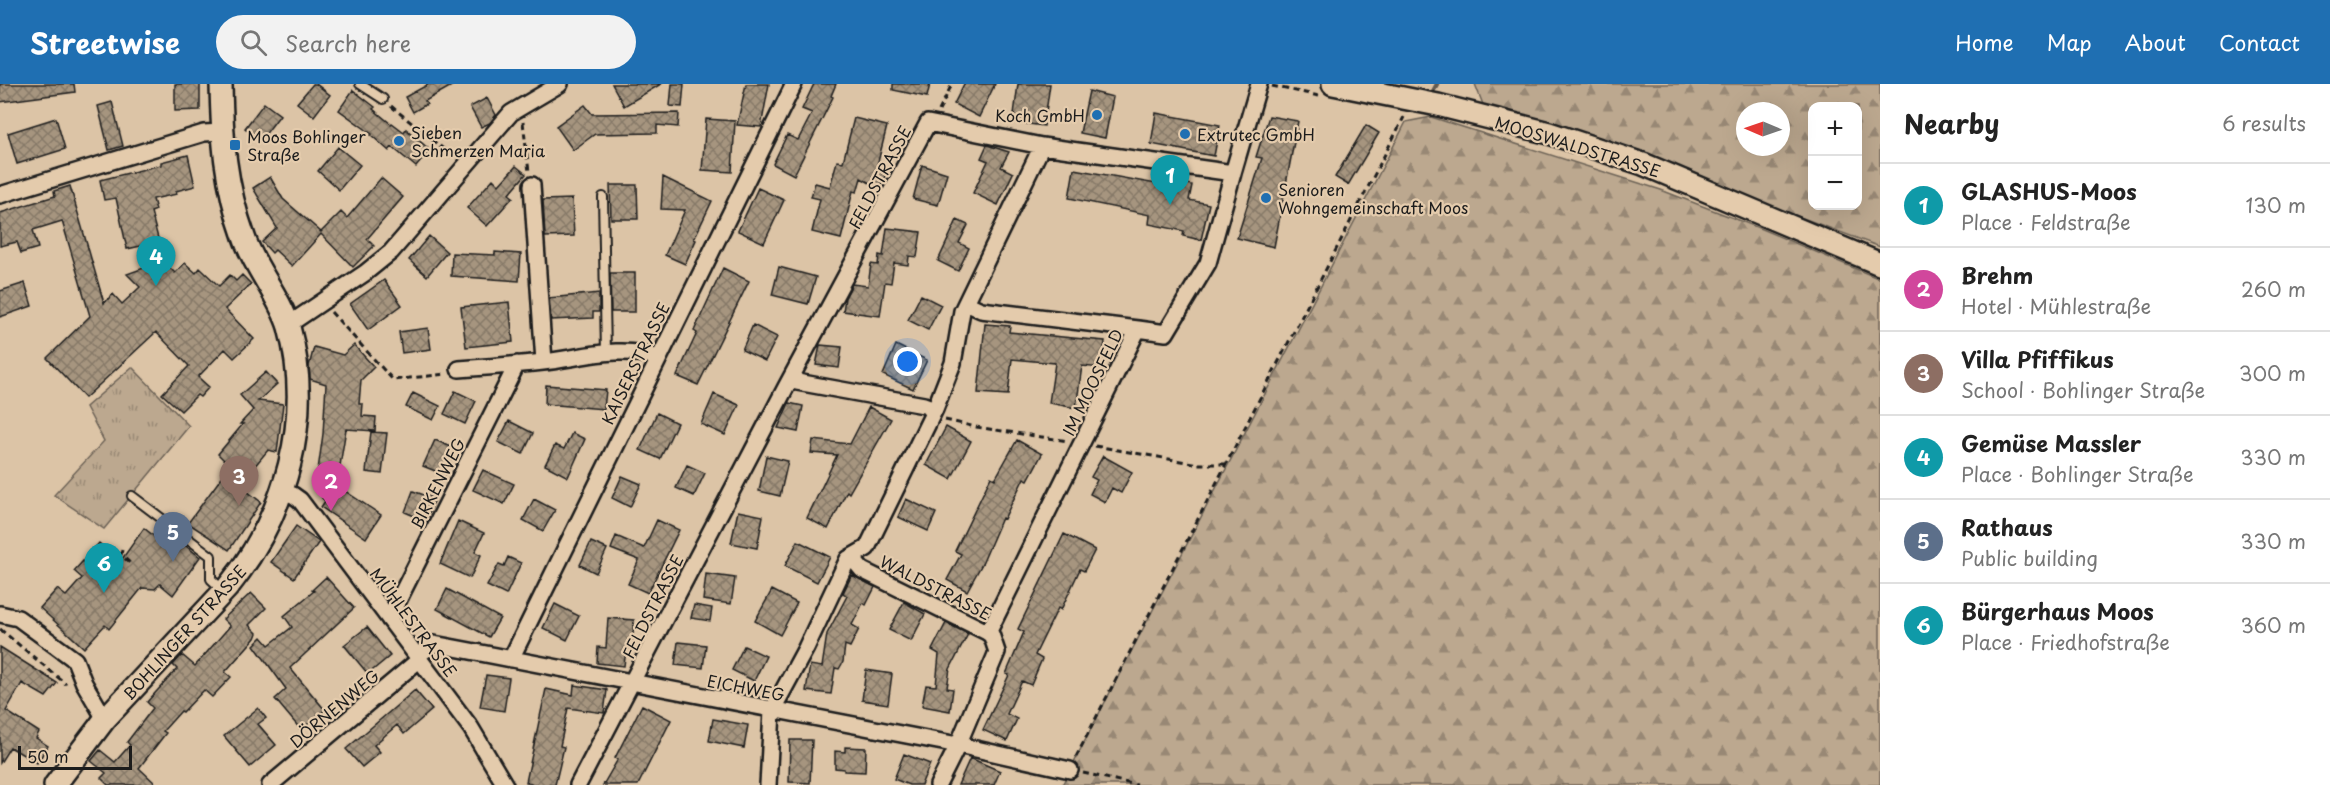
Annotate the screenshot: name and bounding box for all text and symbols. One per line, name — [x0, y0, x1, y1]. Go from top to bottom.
search box — [216, 15, 636, 69]
text: Streetwise — [30, 21, 180, 64]
icon: search — [237, 26, 270, 59]
text: Search here — [285, 26, 411, 59]
text: Home — [1955, 26, 2014, 58]
text: Map — [2047, 26, 2092, 58]
text: About — [2125, 26, 2186, 58]
text: Contact — [2219, 26, 2300, 58]
north arrow — [1736, 102, 1790, 156]
map controls — [1808, 102, 1862, 210]
button: + — [1808, 102, 1862, 156]
place label: Koch GmbH — [995, 103, 1085, 127]
text: Nearby — [1904, 104, 1999, 143]
marker: Koch GmbH — [1090, 108, 1104, 122]
text: 6 results — [2222, 108, 2306, 138]
street label: MOOSWALDSTRASSE — [1492, 109, 1664, 183]
place label: Sieben Schmerzen Maria — [411, 120, 545, 162]
street label: FELDSTRASSE — [842, 121, 916, 233]
place label: Extrutec GmbH — [1197, 122, 1315, 146]
place label: Moos Bohlinger Straße — [247, 124, 366, 166]
marker: Extrutec GmbH — [1178, 127, 1192, 141]
marker: Sieben Schmerzen Maria — [392, 134, 406, 148]
marker: Moos Bohlinger Straße — [228, 138, 242, 152]
pin: 1 — [1150, 156, 1190, 205]
button: − — [1808, 156, 1862, 210]
text: GLASHUS-Moos — [1961, 174, 2137, 207]
place label: Senioren Wohngemeinschaft Moos — [1278, 177, 1468, 219]
text: 1 — [1919, 190, 1928, 220]
text: 130 m — [2246, 190, 2306, 220]
marker: Senioren Wohngemeinschaft Moos — [1259, 191, 1273, 205]
text: Place · Feldstraße — [1961, 207, 2131, 237]
pin: 4 — [136, 236, 176, 286]
text: Brehm — [1961, 258, 2033, 291]
text: 2 — [1916, 274, 1931, 304]
text: 260 m — [2241, 274, 2306, 304]
text: Hotel · Mühlestraße — [1961, 291, 2151, 321]
street label: KAISERSTRASSE — [595, 298, 675, 428]
street label: IM MOOSFELD — [1056, 324, 1128, 440]
text: Villa Pfiffikus — [1961, 342, 2114, 375]
your location — [893, 347, 922, 376]
text: 3 — [1917, 358, 1930, 388]
text: 300 m — [2239, 358, 2306, 388]
text: School · Bohlinger Straße — [1961, 375, 2205, 405]
text: Gemüse Massler — [1961, 426, 2141, 459]
street label: BIRKENWEG — [404, 433, 470, 533]
text: 4 — [1917, 442, 1930, 472]
text: 330 m — [2240, 442, 2306, 472]
pin: 3 — [220, 456, 258, 506]
text: Place · Bohlinger Straße — [1961, 459, 2194, 489]
pin: 2 — [312, 462, 350, 511]
text: Rathaus — [1961, 510, 2053, 543]
pin: 5 — [154, 512, 192, 562]
text: 5 — [1917, 526, 1930, 556]
text: 330 m — [2240, 526, 2306, 556]
text: Public building — [1961, 543, 2098, 573]
pin: 6 — [84, 544, 124, 593]
street label: WALDSTRASSE — [876, 549, 996, 625]
street label: FELDSTRASSE — [615, 550, 689, 662]
street label: BOHLINGER STRASSE — [117, 559, 251, 705]
street label: MÜHLESTRASSE — [365, 562, 463, 682]
text: Bürgerhaus Moos — [1961, 594, 2154, 627]
text: 6 — [1916, 610, 1931, 640]
text: 360 m — [2240, 610, 2306, 640]
text: Place · Friedhofstraße — [1961, 627, 2170, 657]
street label: DÖRNENWEG — [284, 663, 384, 753]
street label: EICHWEG — [705, 668, 787, 706]
scale bar — [18, 743, 132, 770]
text: 50 m — [27, 744, 68, 768]

